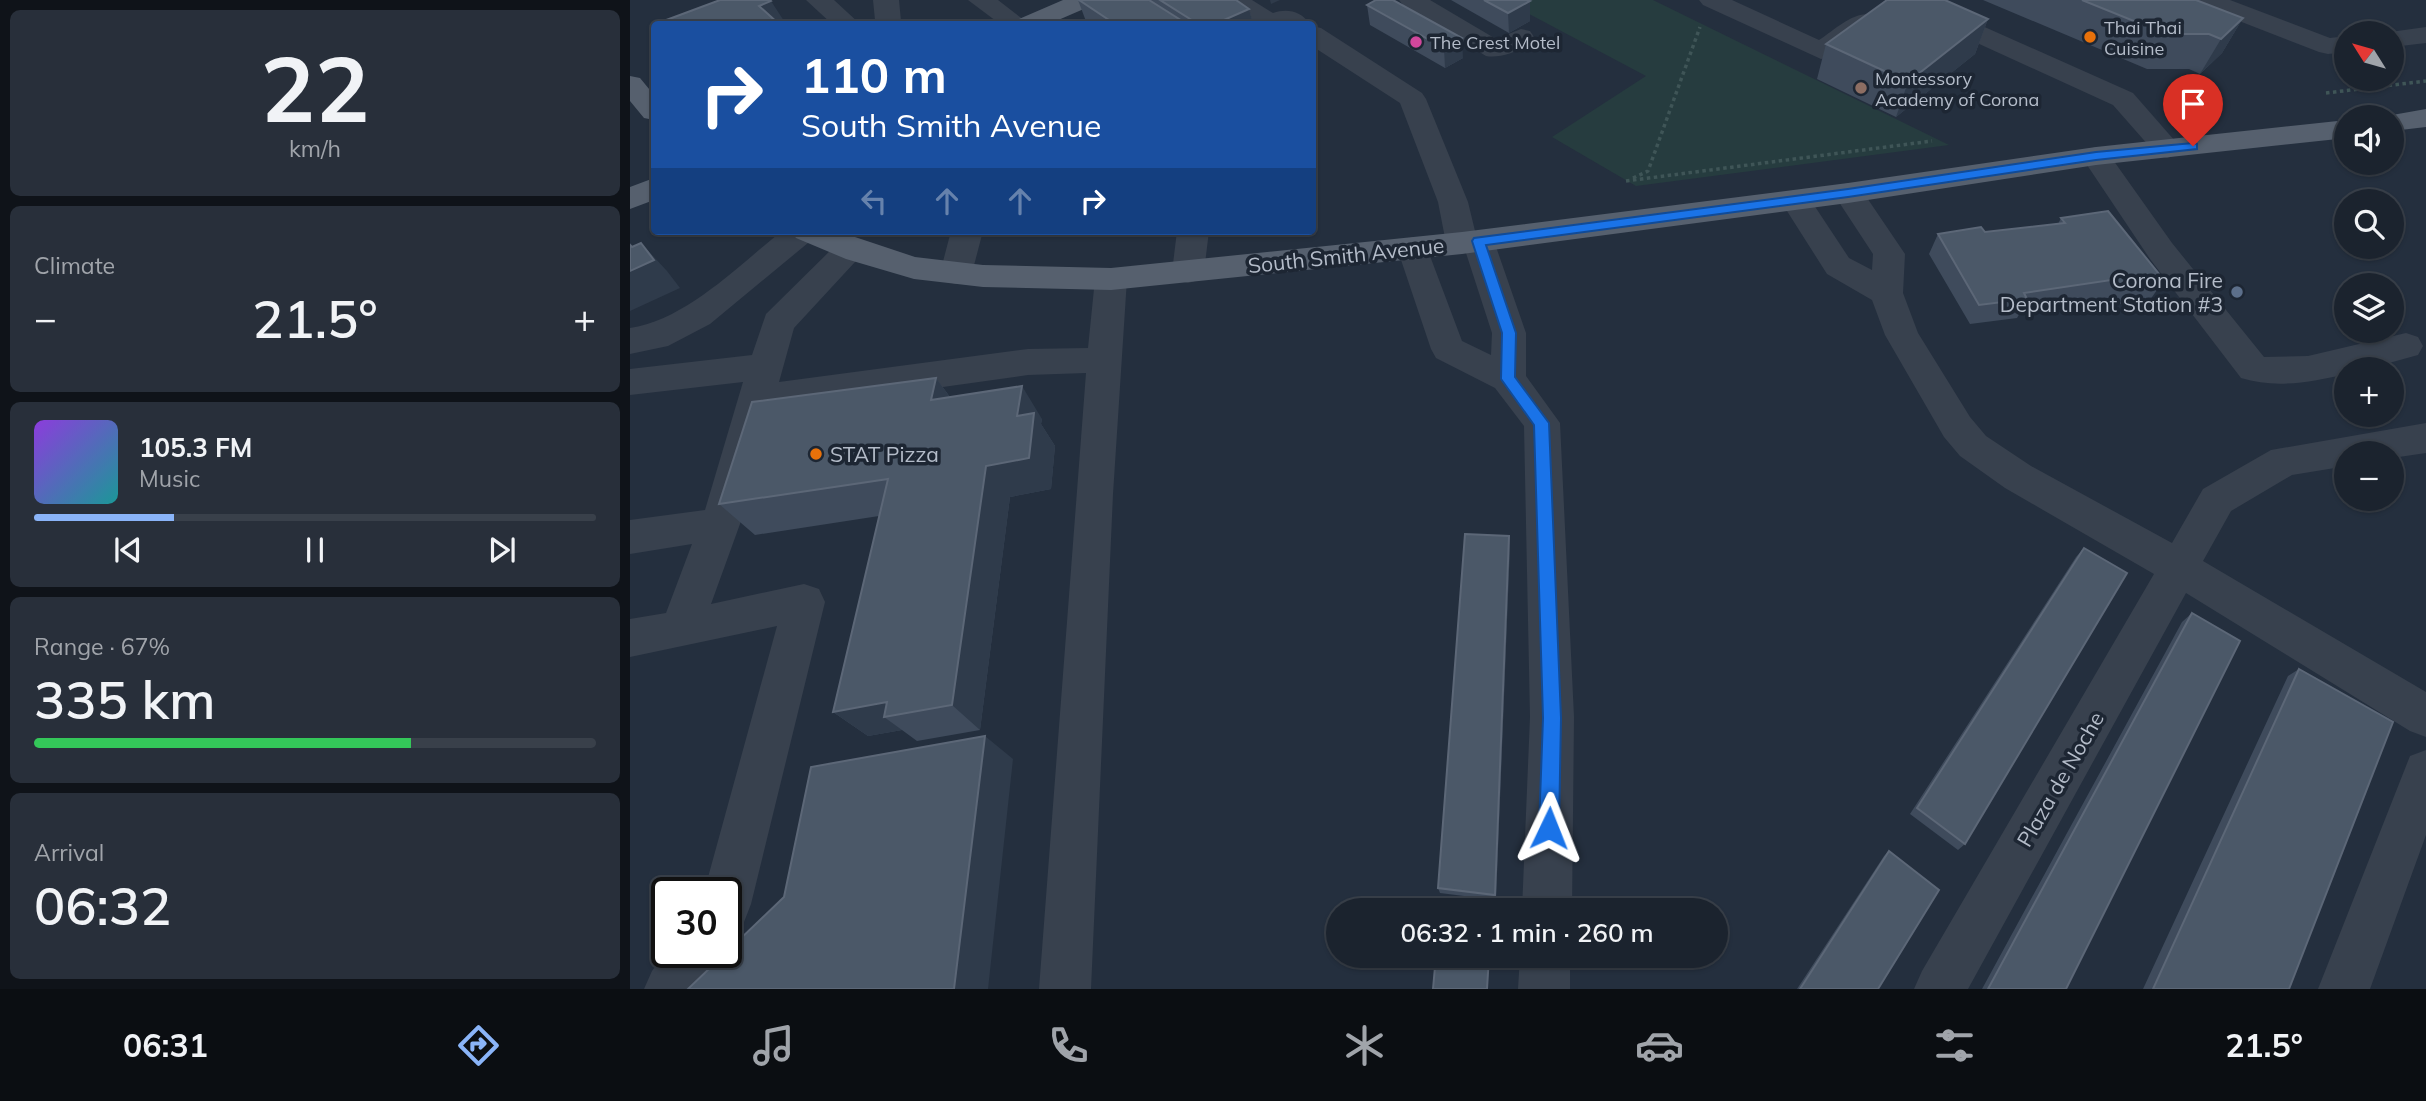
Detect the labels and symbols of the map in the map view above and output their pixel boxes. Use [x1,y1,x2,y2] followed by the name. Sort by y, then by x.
[2104,16,2182,60] place label: Thai Thai Cuisine
[2334,21,2404,91] north arrow
[2082,29,2098,45] marker: Thai Thai Cuisine
[1430,31,1560,54] place label: The Crest Motel
[1408,34,1424,50] marker: The Crest Motel
[1875,67,2039,111] place label: Montessory Academy of Corona
[2163,74,2223,146] pin
[1853,80,1869,96] marker: Montessory Academy of Corona
[1247,232,1445,278] street label: South Smith Avenue
[2000,267,2223,317] place label: Corona Fire Department Station #3
[2229,284,2245,300] marker: Corona Fire Department Station #3
[830,441,939,467] place label: STAT Pizza
[808,446,824,462] marker: STAT Pizza
[2011,707,2109,851] street label: Plaza de Noche
[1512,791,1586,865] position arrow
[651,877,742,968] speed limit sign: 30

